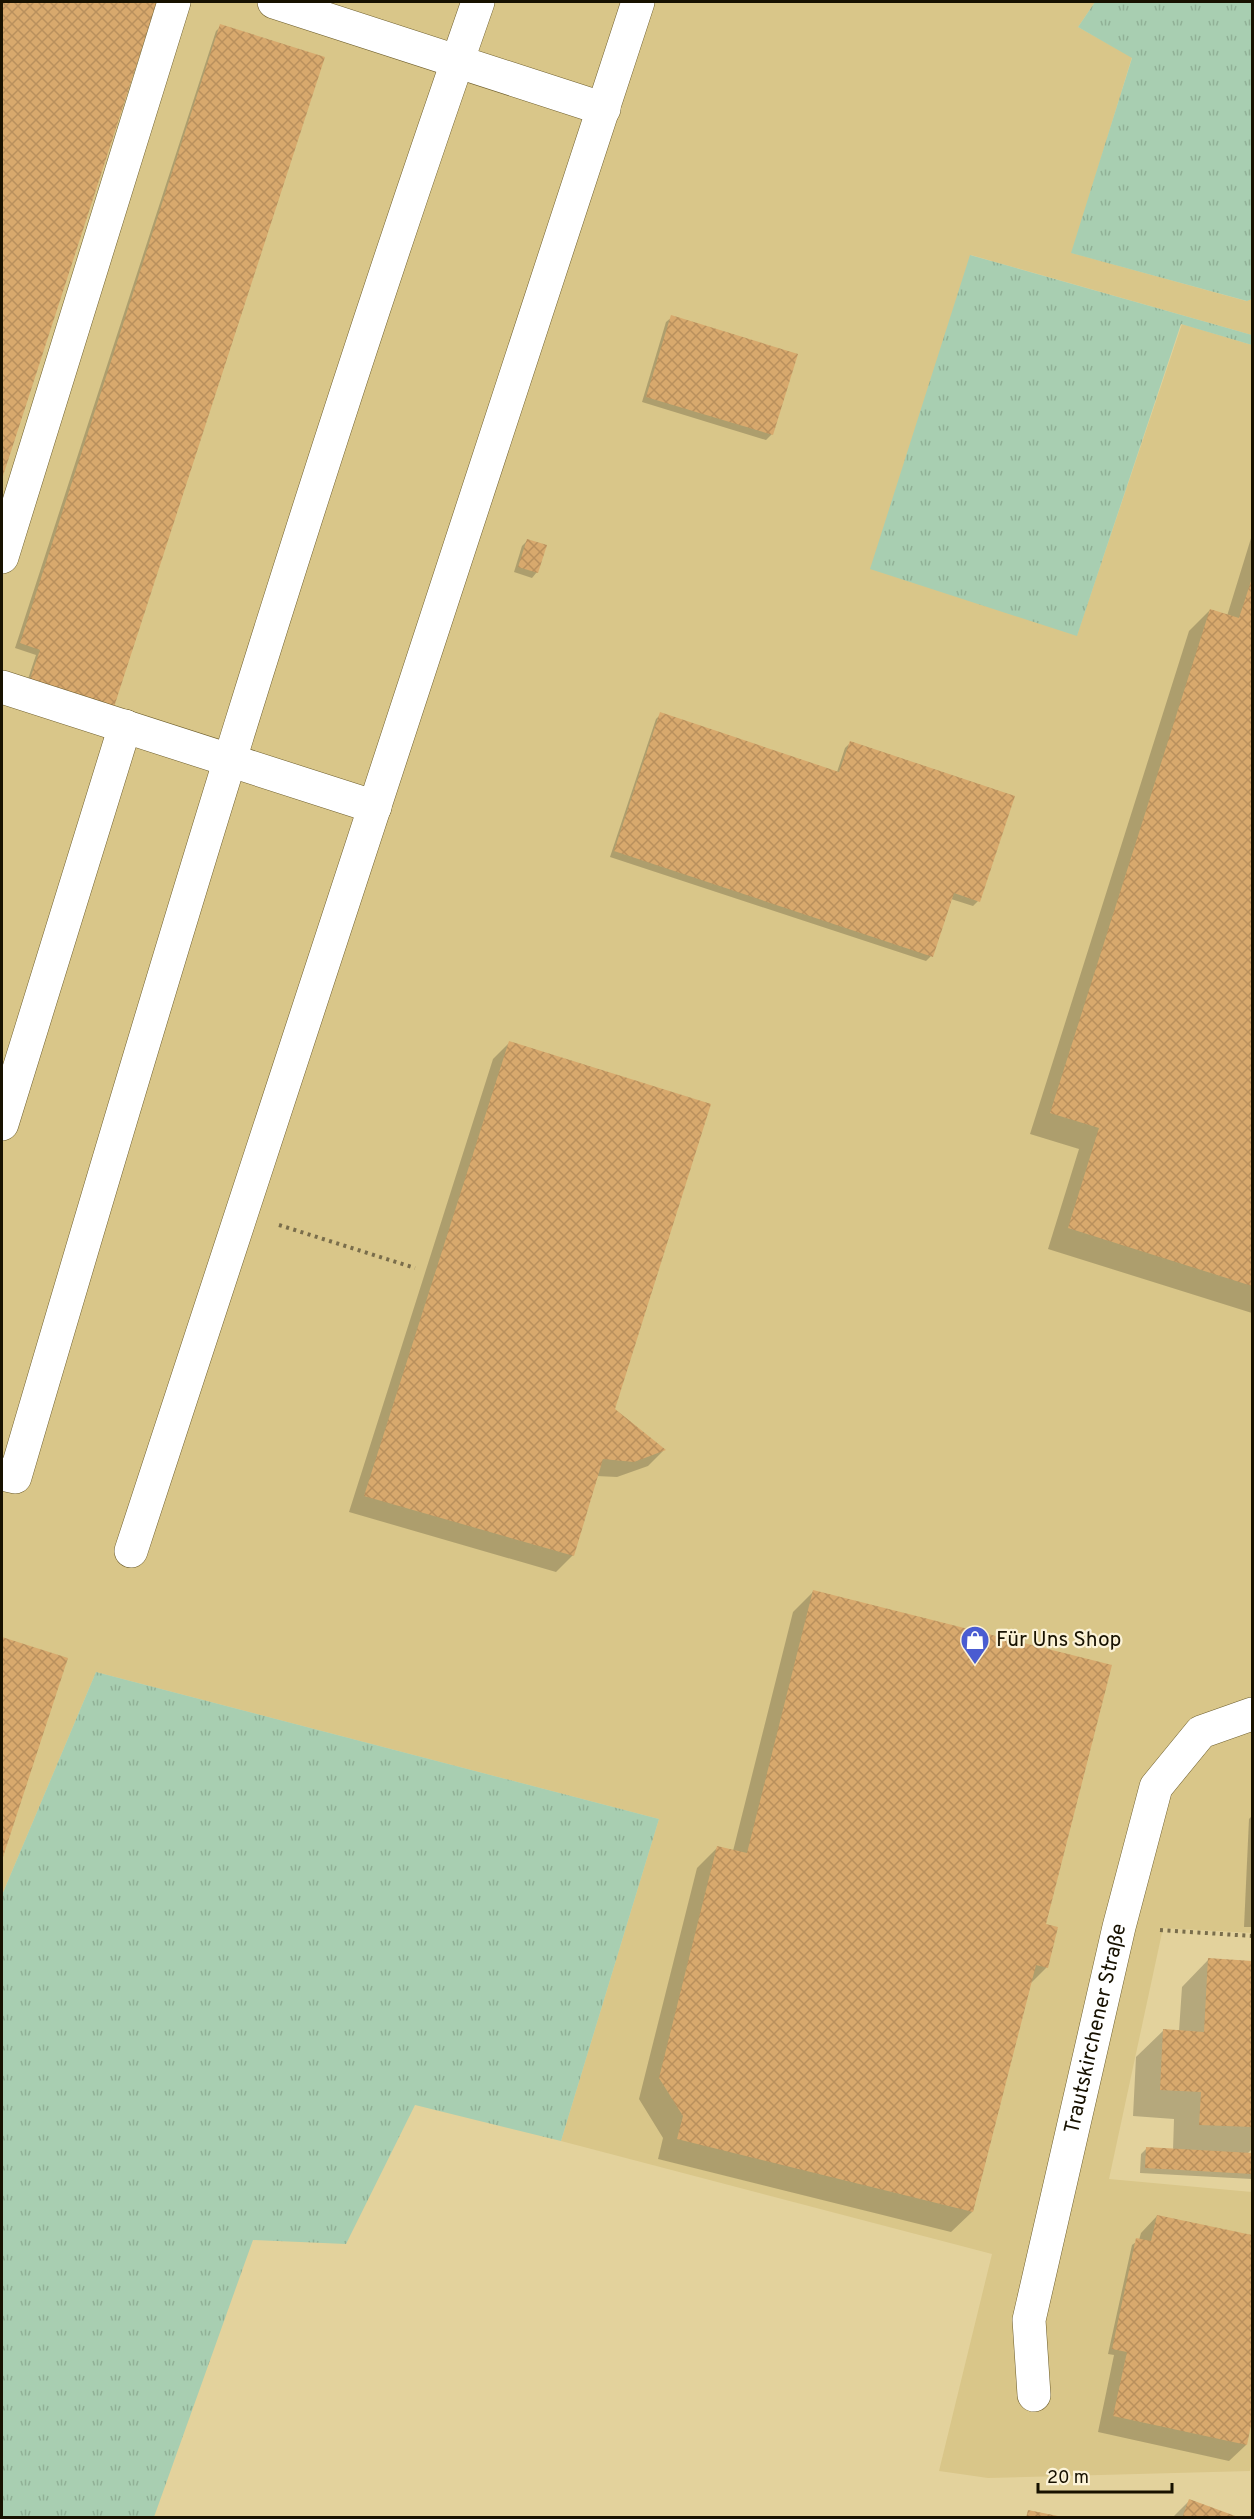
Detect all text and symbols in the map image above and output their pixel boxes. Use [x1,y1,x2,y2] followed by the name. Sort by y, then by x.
[959,1624,991,1666] shop icon: Für Uns Shop
[996,1627,1121,1654] place label: Für Uns Shop
[1059,1921,1133,2136] street label: Trautskirchener Straße
[1038,2456,1172,2494] scale bar
[1047,2467,1089,2490] text: 20 m

